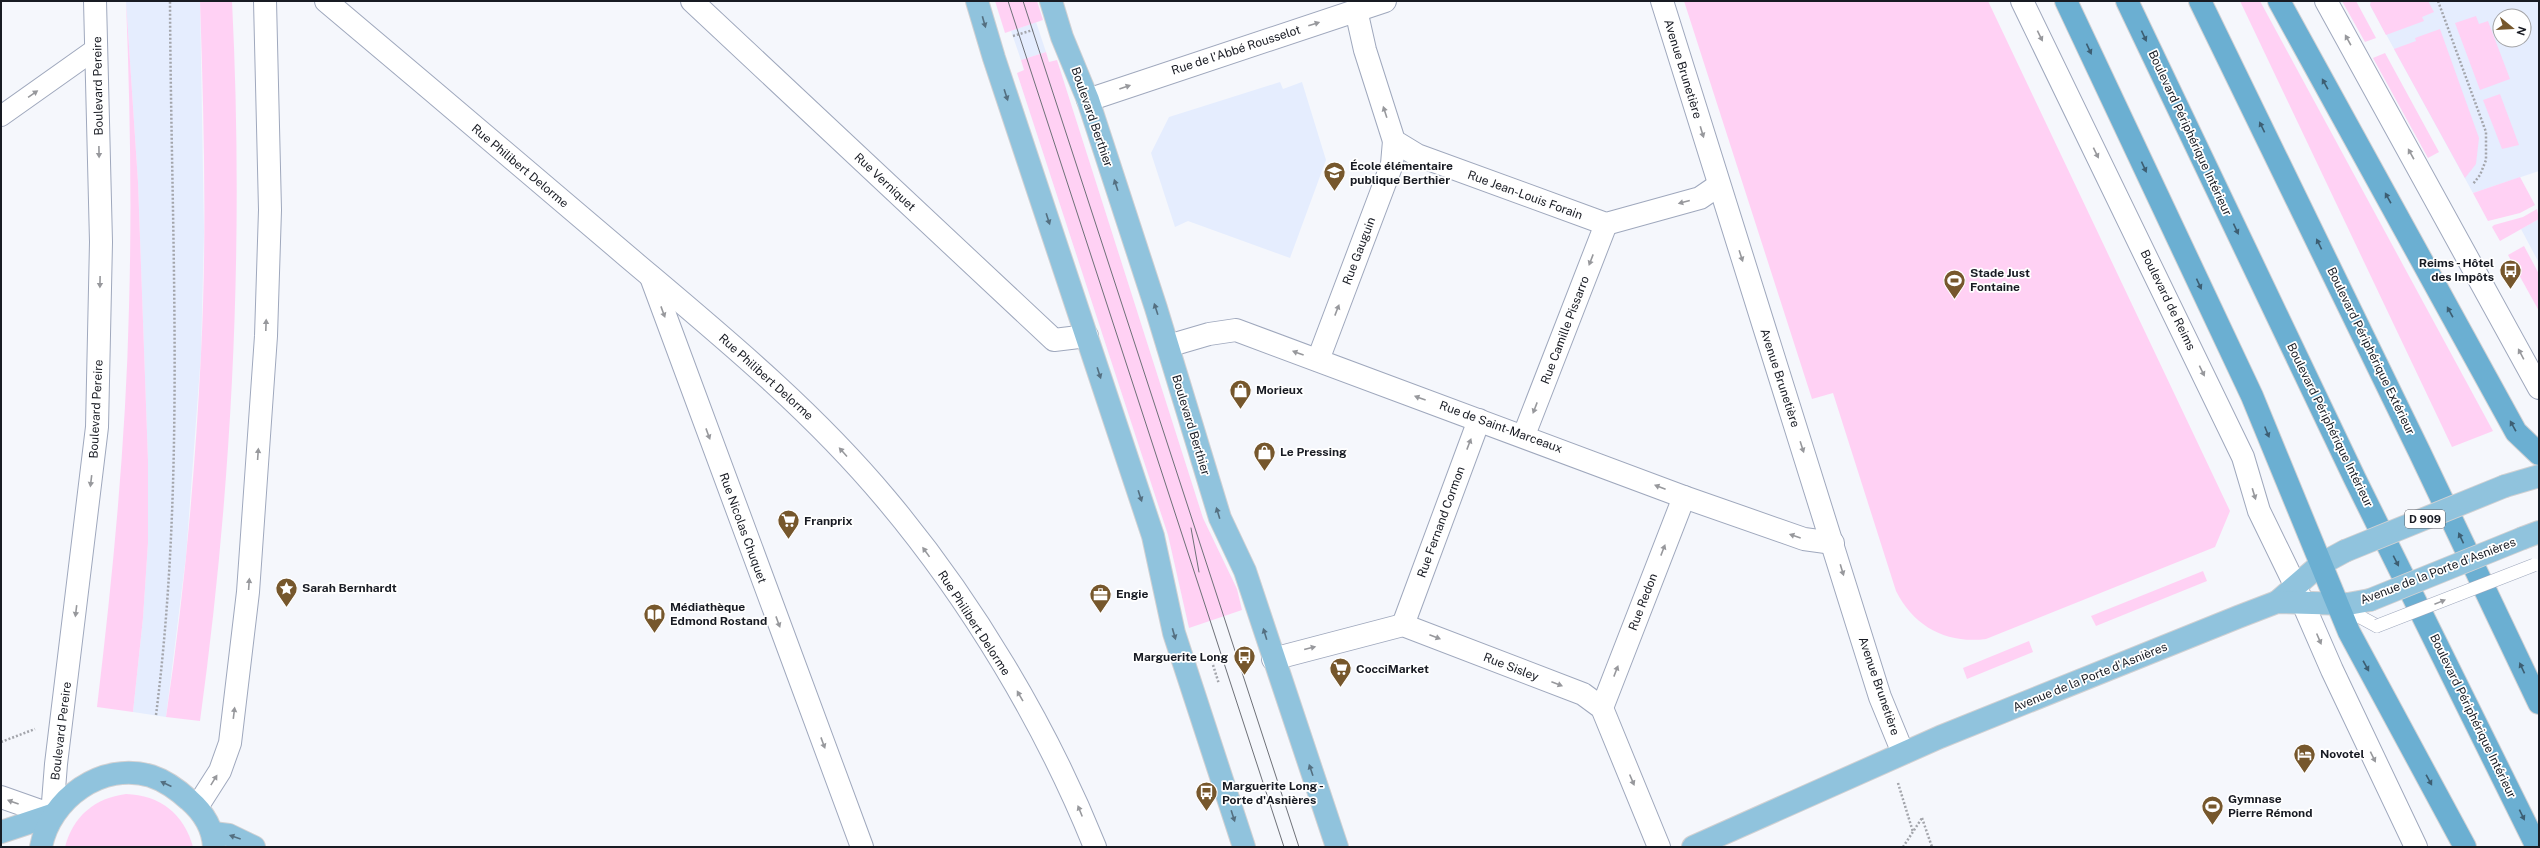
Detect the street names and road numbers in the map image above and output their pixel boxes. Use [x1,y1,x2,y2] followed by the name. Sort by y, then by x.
[1661,18,1705,121] street label: Avenue Brunetière
[1170,22,1303,77] street label: Rue de l'Abbé Rousselot
[90,36,106,136] street label: Boulevard Pereire
[2145,48,2235,218] street label: Boulevard Périphérique Intérieur
[1068,65,1116,169] street label: Boulevard Berthier
[469,121,571,211] street label: Rue Philibert Delorme
[851,150,919,214] street label: Rue Verniquet
[1466,168,1584,222] street label: Rue Jean-Louis Forain
[1340,215,1378,287] street label: Rue Gauguin
[2138,248,2198,352] street label: Boulevard de Reims
[2324,265,2418,437] street label: Boulevard Périphérique Extérieur
[1538,274,1592,386] street label: Rue Camille Pissarro
[1757,327,1803,429] street label: Avenue Brunetière
[716,331,816,423] street label: Rue Philibert Delorme
[2284,341,2376,510] street label: Boulevard Périphérique Intérieur
[86,359,106,459] street label: Boulevard Pereire
[1169,373,1213,477] street label: Boulevard Berthier
[1438,398,1565,456] street label: Rue de Saint-Marceaux
[1414,464,1468,580] street label: Rue Fernand Cormon
[717,471,770,585] street label: Rue Nicolas Chuquet
[2405,510,2445,528] road number: D 909
[2358,535,2518,607] street label: Avenue de la Porte d'Asnières
[935,568,1013,678] street label: Rue Philibert Delorme
[1626,571,1660,633] street label: Rue Redon
[2427,632,2519,801] street label: Boulevard Périphérique Intérieur
[1856,635,1902,737] street label: Avenue Brunetière
[2011,640,2169,714] street label: Avenue de la Porte d'Asnières
[1481,650,1541,684] street label: Rue Sisley
[48,681,74,781] street label: Boulevard Pereire

